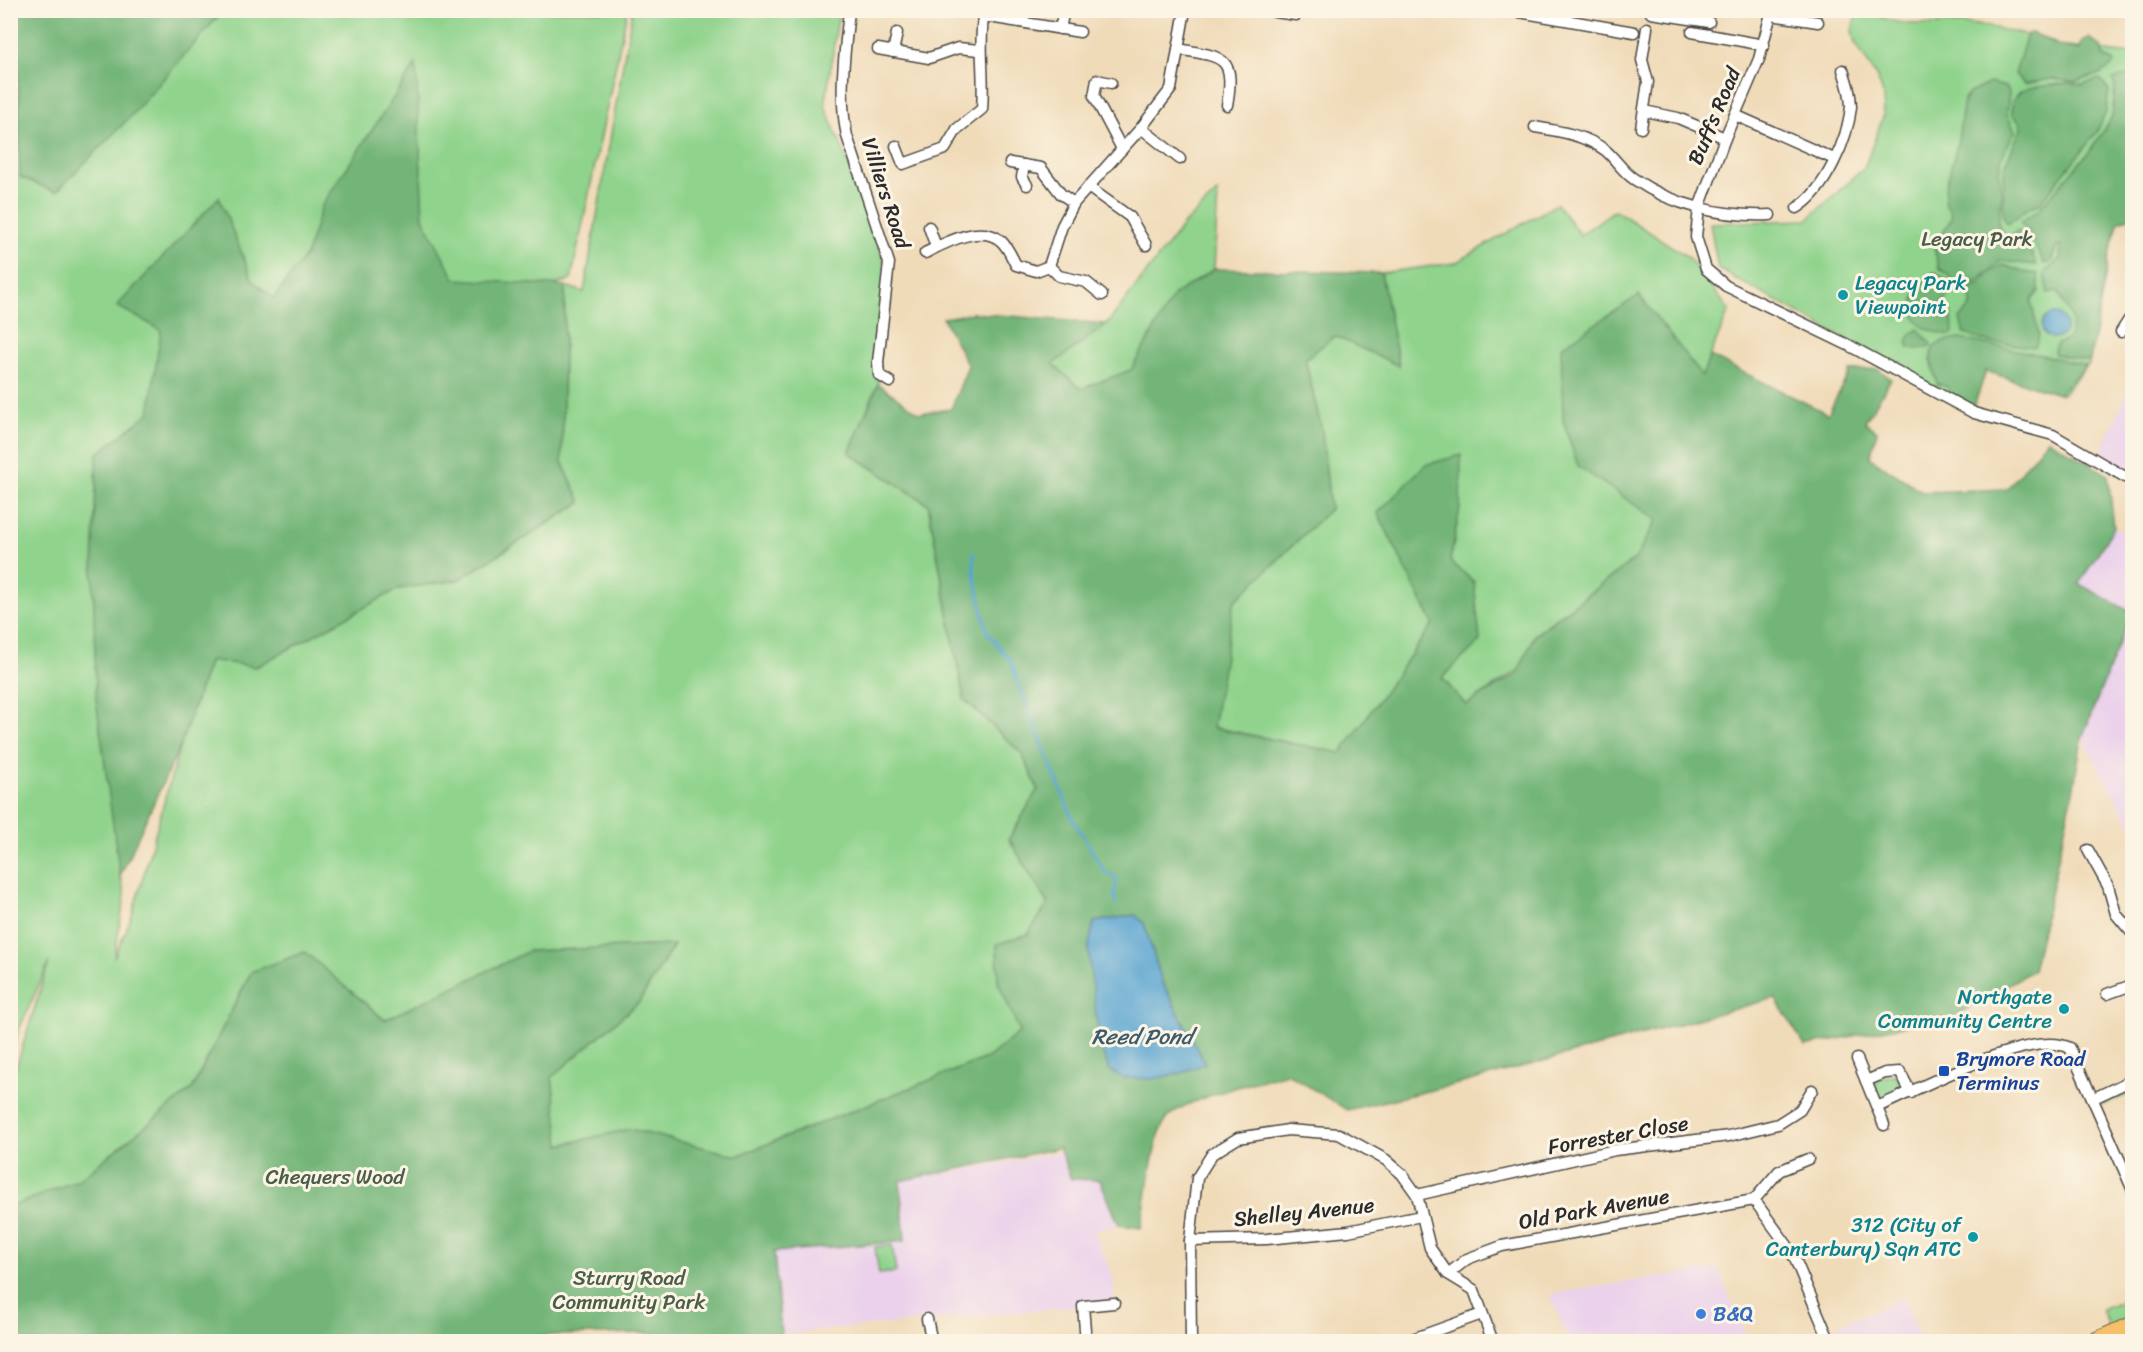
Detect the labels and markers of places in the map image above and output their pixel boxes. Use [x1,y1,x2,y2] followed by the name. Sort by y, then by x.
[1855,264,1966,326] place label: Legacy Park Viewpoint
[1836,288,1850,302] marker: Legacy Park Viewpoint
[1878,978,2052,1040] place label: Northgate Community Centre
[2057,1002,2071,1016] marker: Northgate Community Centre
[1956,1040,2087,1102] place label: Brymore Road Terminus
[1937,1064,1951,1078] marker: Brymore Road Terminus
[1766,1206,1963,1268] place label: 312 (City of Canterbury) Sqn ATC
[1966,1230,1980,1244] marker: 312 (City of Canterbury) Sqn ATC
[1713,1295,1754,1333] place label: B&Q
[1694,1307,1708,1321] marker: B&Q

